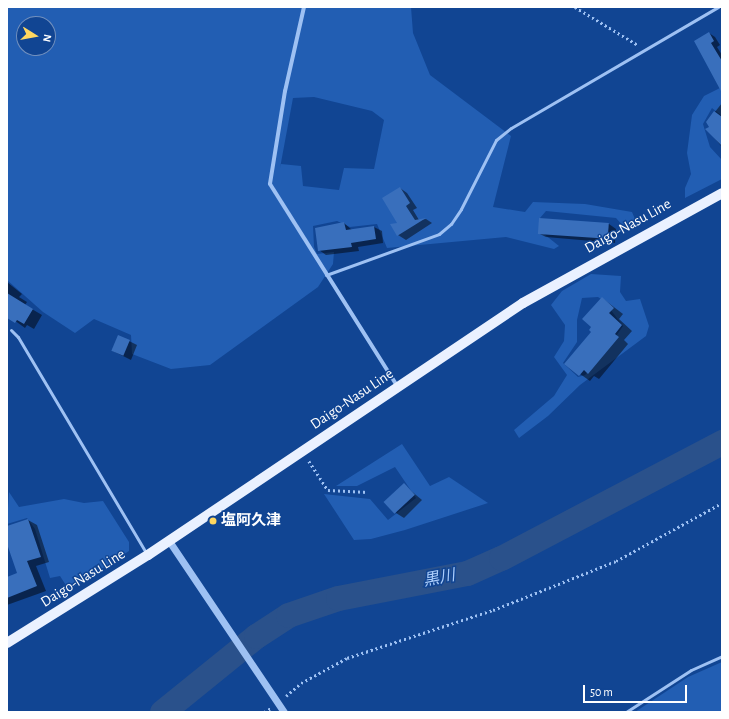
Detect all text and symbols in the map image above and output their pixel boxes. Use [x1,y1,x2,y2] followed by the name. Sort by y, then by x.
[16,16,56,56] north arrow
[41,33,53,43] text: N
[582,195,674,257] street label: Daigo-Nasu Line
[307,365,397,433] street label: Daigo-Nasu Line
[221,512,281,530] place label: 塩阿久津
[208,516,218,526] marker: 塩阿久津
[37,545,129,611] street label: Daigo-Nasu Line
[421,566,457,590] water label: 黒川
[585,677,689,703] scale bar
[590,686,613,698] text: 50 m

